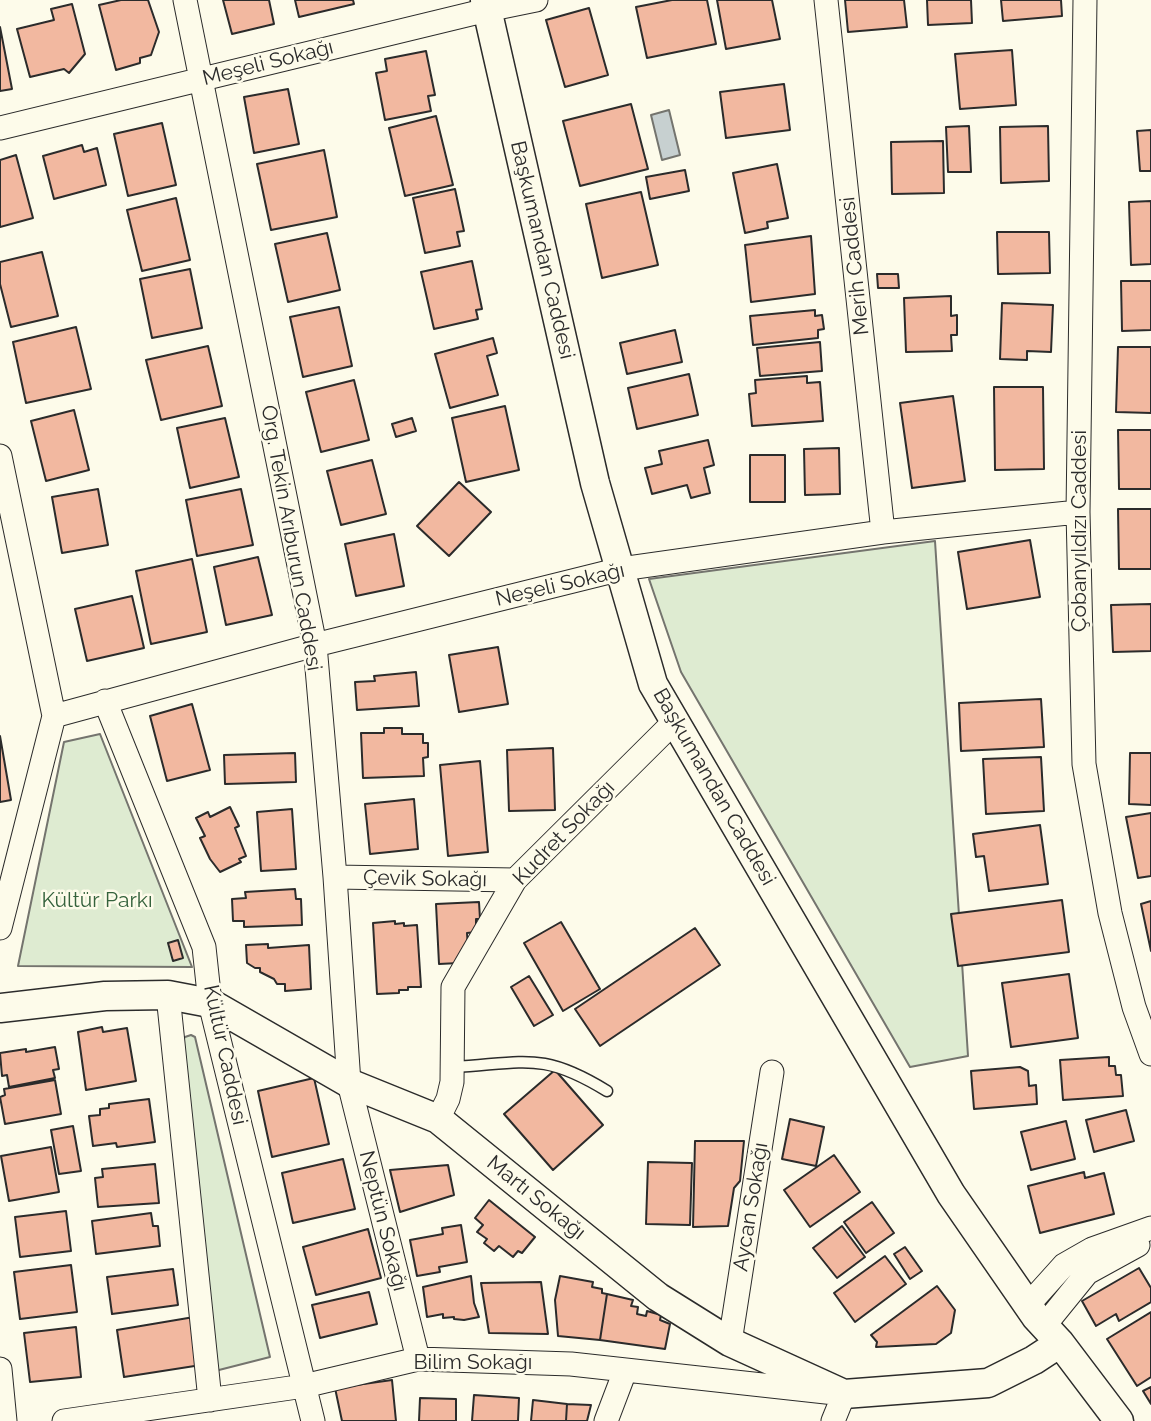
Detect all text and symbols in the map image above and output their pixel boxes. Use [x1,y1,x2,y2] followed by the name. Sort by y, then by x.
[200,35,336,91] street label: Meşeli Sokağı
[505,138,579,362] street label: Başkumandan Caddesi
[835,195,875,337] street label: Merih Caddesi
[255,403,327,673] street label: Org. Tekin Arıburun Caddesi
[1067,430,1093,632] street label: Çobanyıldızı Caddesi
[493,558,627,612] street label: Neşeli Sokağı
[647,684,781,890] street label: Başkumandan Caddesi
[508,775,620,891] street label: Kudret Sokağı
[363,865,487,893] street label: Çevik Sokağı
[41,888,153,914] park label: Kültür Parkı
[198,983,252,1127] street label: Kültür Caddesi
[728,1141,774,1273] street label: Aycan Sokağı
[353,1148,413,1294] street label: Neptün Sokağı
[482,1151,590,1245] street label: Martı Sokağı
[414,1350,532,1376] street label: Bilim Sokağı

